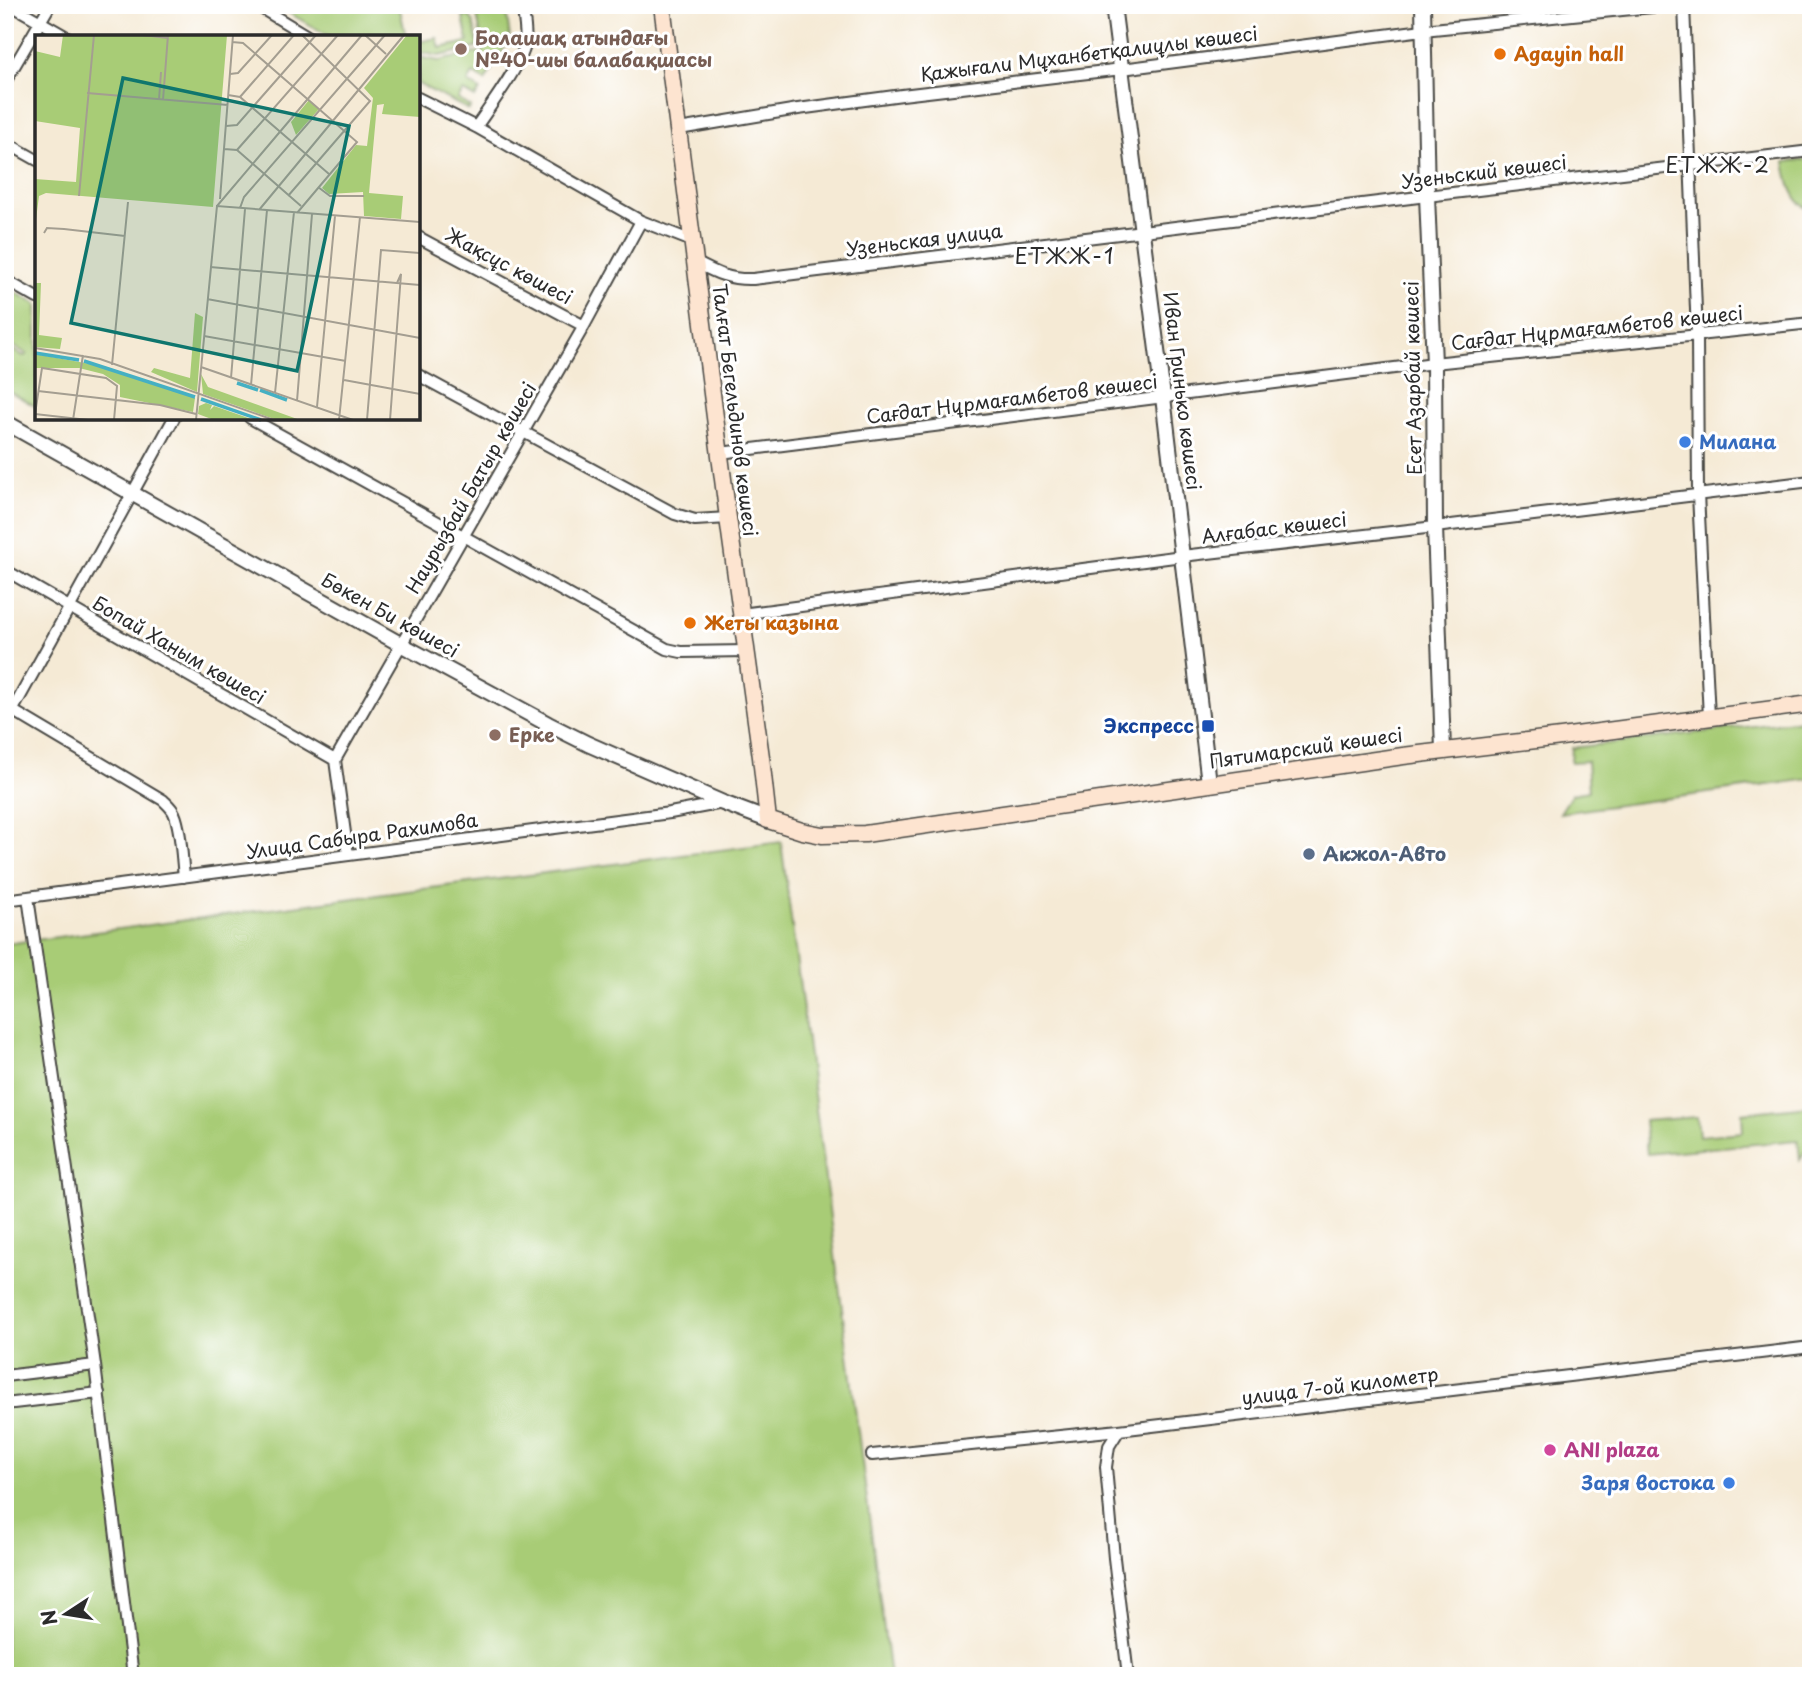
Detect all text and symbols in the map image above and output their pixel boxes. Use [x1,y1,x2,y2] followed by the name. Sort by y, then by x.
[919,18,1259,88] street label: Қажығали Мұханбетқалиұлы көшесі
[475,23,712,73] place label: Болашақ атындағы №40-шы балабақшасы
[35,35,420,420] inset map
[1514,39,1624,67] place label: Agayin hall
[453,41,469,57] marker: Болашақ атындағы №40-шы балабақшасы
[1492,46,1508,62] marker: Agayin hall
[1400,147,1568,195] street label: Узеньский көшесі
[1665,148,1771,180] district label: ЕТЖЖ-2
[844,216,1004,263] street label: Узеньская улица
[441,220,578,310] street label: Жақсұс көшесі
[1015,239,1115,271] district label: ЕТЖЖ-1
[1396,281,1428,475] street label: Есет Азарбай көшесі
[707,282,765,538] street label: Талғат Бегельдинов көшесі
[1157,290,1209,492] street label: Иван Гринько көшесі
[1450,298,1744,356] street label: Сағдат Нұрмағамбетов көшесі
[865,366,1159,430] street label: Сағдат Нұрмағамбетов көшесі
[398,376,542,599] street label: Наурызбай Батыр көшесі
[1699,427,1777,455] place label: Милана
[1677,434,1693,450] marker: Милана
[1200,504,1348,550] street label: Алғабас көшесі
[317,565,464,664] street label: Бөкен Би көшесі
[88,588,271,710] street label: Бопай Ханым көшесі
[704,608,839,636] place label: Жеты казына
[682,615,698,631] marker: Жеты казына
[1104,711,1194,739] place label: Экспресс
[1200,718,1216,734] marker: Экспресс
[509,720,555,748] place label: Ерке
[1207,720,1404,774] street label: Пятимарский көшесі
[487,727,503,743] marker: Ерке
[244,805,480,865] street label: Улица Сабыра Рахимова
[1323,839,1446,867] place label: Акжол-Авто
[1301,846,1317,862] marker: Акжол-Авто
[1240,1359,1440,1411] street label: улица 7-ой километр
[1564,1435,1659,1463] place label: ANI plaza
[1542,1442,1558,1458] marker: ANI plaza
[1581,1468,1715,1496] place label: Заря востока
[1721,1475,1737,1491] marker: Заря востока
[32,1580,102,1650] north arrow
[33,1607,64,1628] text: N

